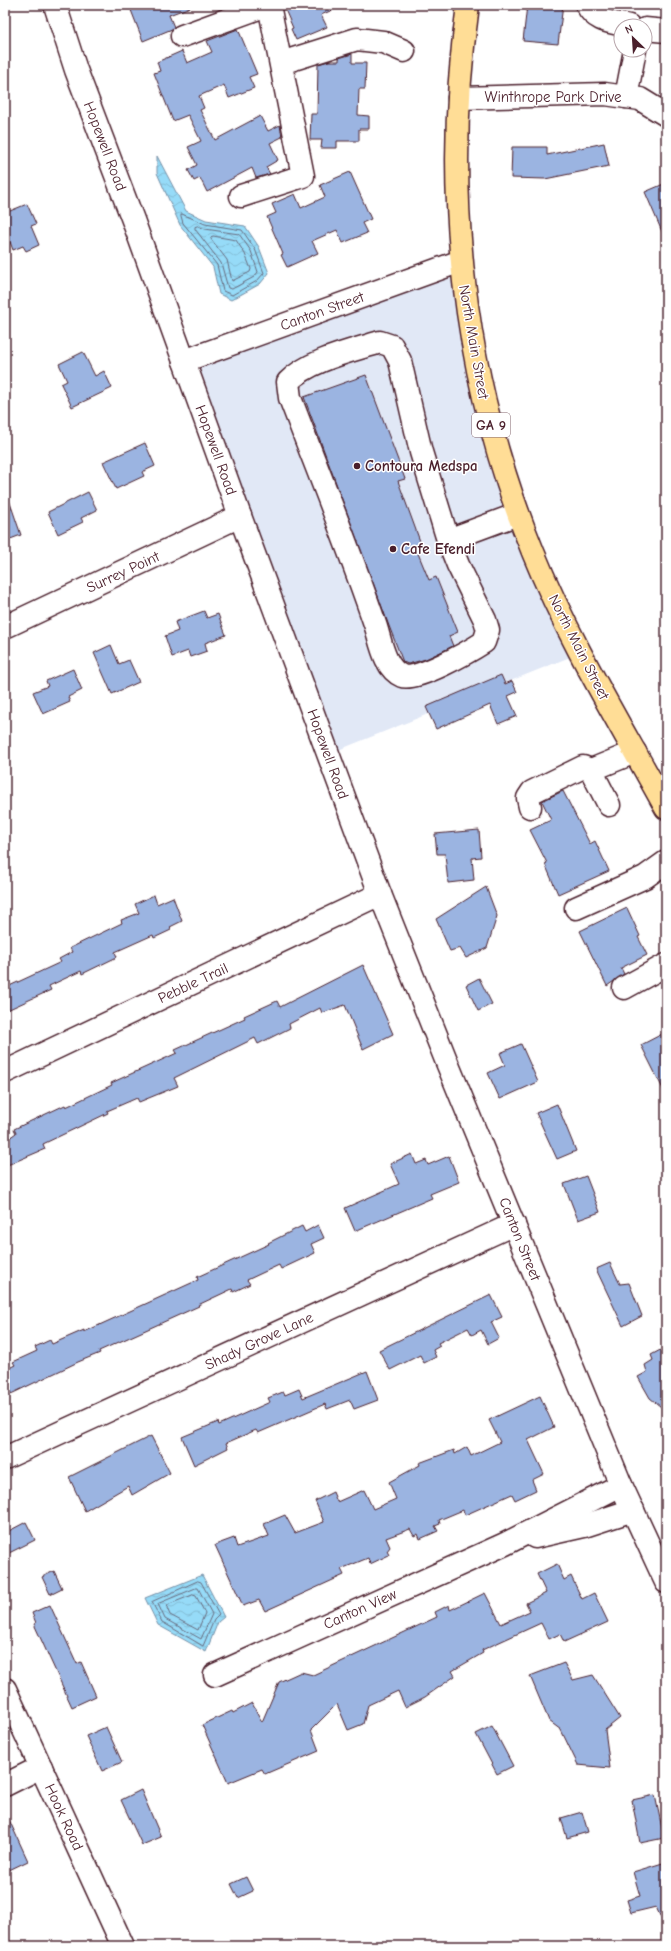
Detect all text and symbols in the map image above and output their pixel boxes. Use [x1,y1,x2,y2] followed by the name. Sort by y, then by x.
[613,18,653,58] north arrow
[623,22,635,37] text: N
[484,88,622,106] street label: Winthrope Park Drive
[80,99,130,193] street label: Hopewell Road
[455,283,493,401] street label: North Main Street
[278,287,367,334] street label: Canton Street
[191,403,241,497] street label: Hopewell Road
[472,413,510,437] road number: GA 9
[365,457,478,475] place label: Contoura Medspa
[352,461,362,471] marker: Contoura Medspa
[401,540,475,558] place label: Cafe Efendi
[388,544,398,554] marker: Cafe Efendi
[84,547,163,597] street label: Surrey Point
[545,591,614,703] street label: North Main Street
[303,707,353,801] street label: Hopewell Road
[155,959,231,1007] street label: Pebble Trail
[495,1195,545,1284] street label: Canton Street
[202,1308,316,1374] street label: Shady Grove Lane
[321,1585,399,1633] street label: Canton View
[41,1781,87,1853] street label: Hook Road

